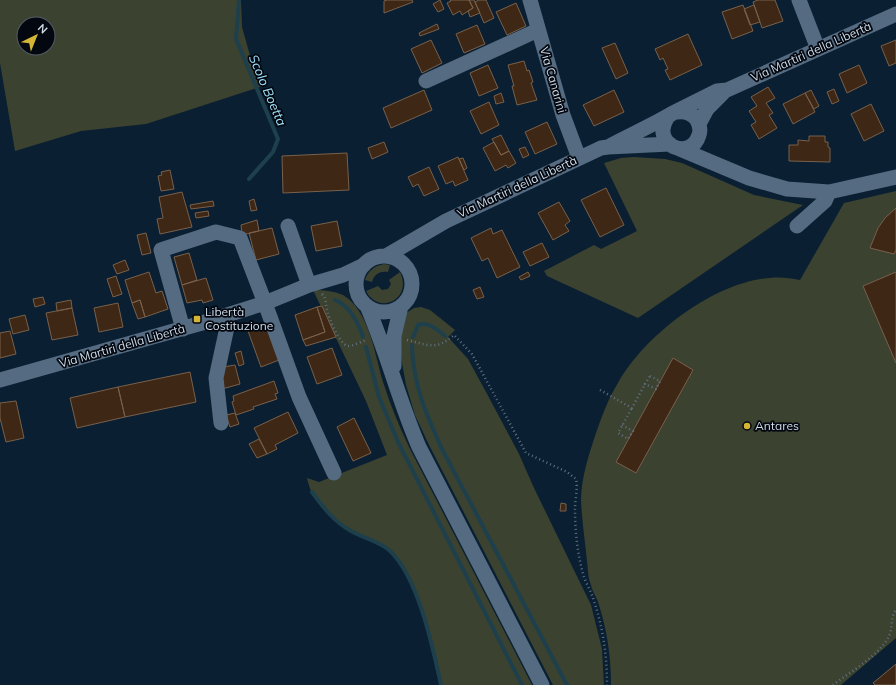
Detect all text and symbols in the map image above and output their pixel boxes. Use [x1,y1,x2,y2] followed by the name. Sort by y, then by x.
[16,16,56,56] north arrow
[748,18,873,85] street label: Via Martiri della Libertà
[35,21,51,37] text: N
[537,45,570,115] street label: Via Canarini
[246,52,290,128] water label: Scolo Boetta
[455,152,579,221] street label: Via Martiri della Libertà
[205,304,273,333] place label: Libertà Costituzione
[192,314,202,324] marker: Libertà Costituzione
[57,320,186,371] street label: Via Martiri della Libertà
[755,418,799,433] place label: Antares
[742,421,752,431] marker: Antares

